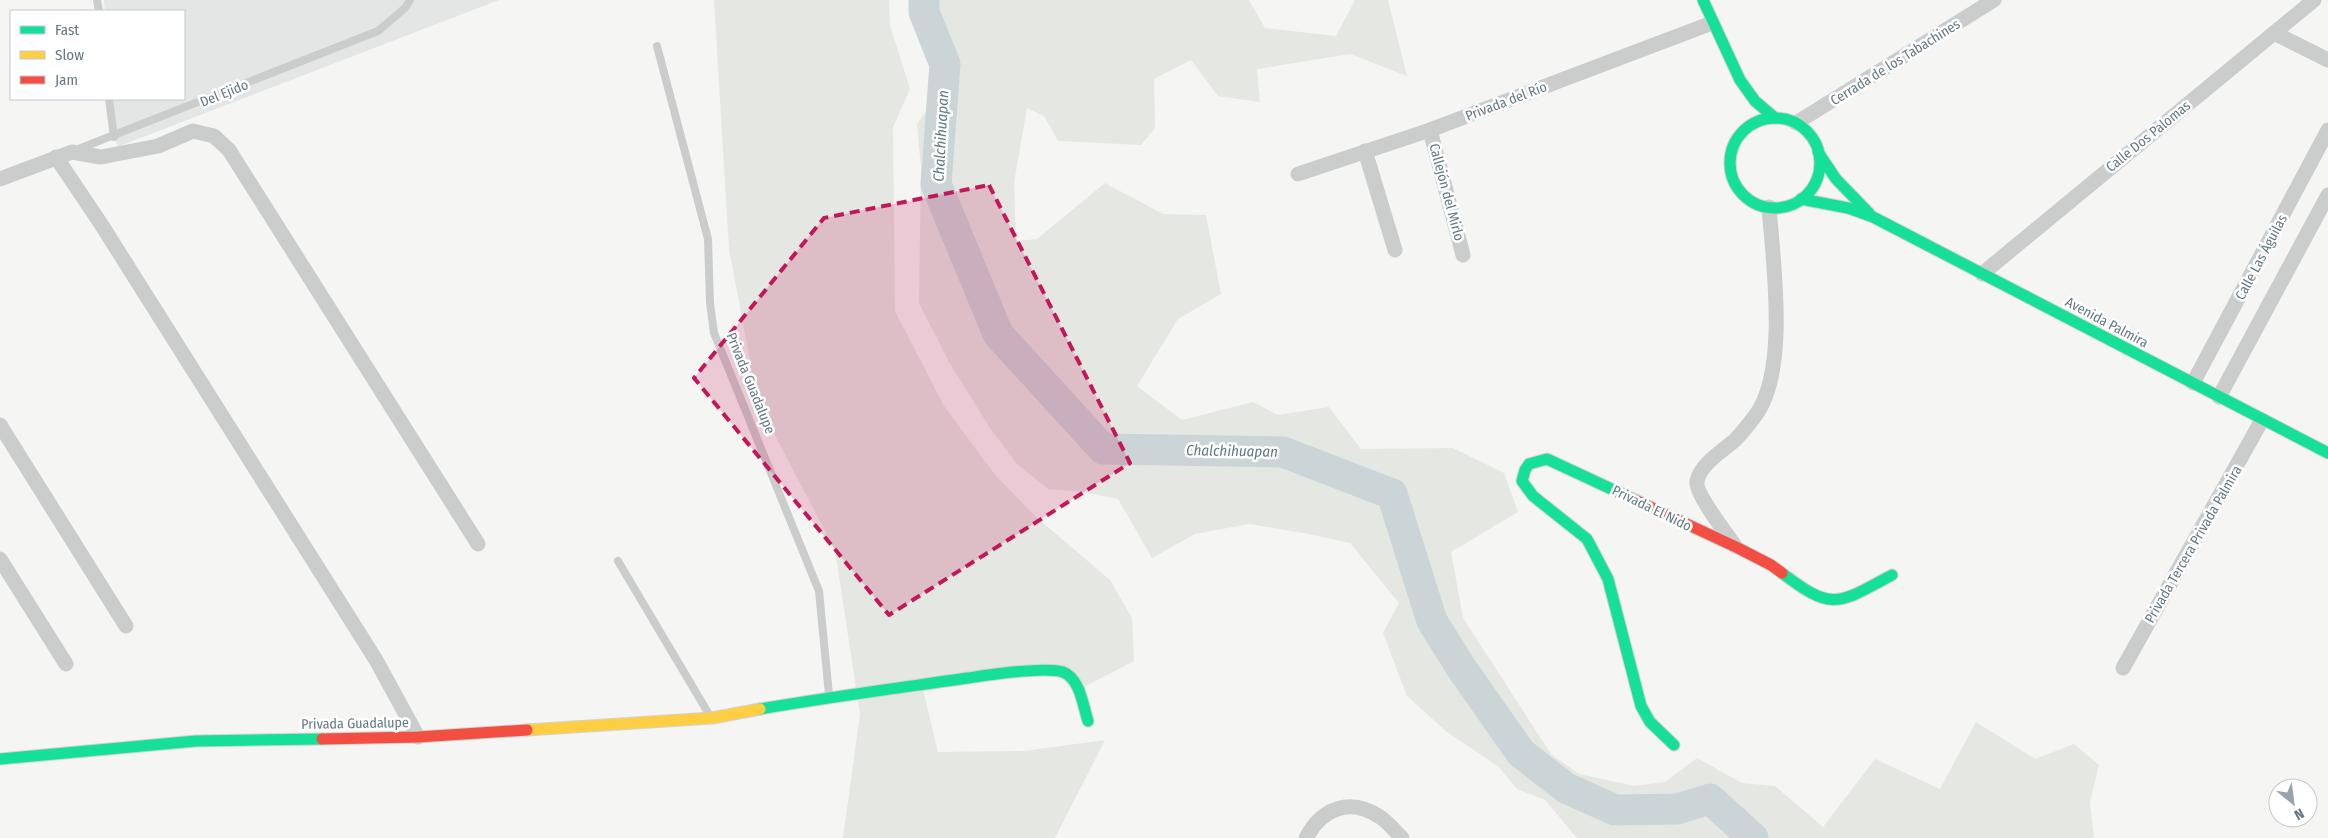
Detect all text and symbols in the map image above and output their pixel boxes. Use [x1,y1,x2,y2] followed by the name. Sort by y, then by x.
[10,10,185,100] legend
[1827,16,1963,109] street label: Cerrada de los Tabachines
[55,21,79,39] text: Fast
[55,46,84,64] text: Slow
[55,71,78,89] text: Jam
[198,76,251,111] street label: Del Ejido
[1463,78,1549,125] street label: Privada del Río
[930,90,952,182] water label: Chalchihuapan
[2103,97,2194,176] street label: Calle Dos Palomas
[1425,142,1468,243] street label: Callejón del Mirlo
[2231,211,2291,303] street label: Calle Las Águilas
[2062,293,2151,352] street label: Avenida Palmira
[722,330,779,436] street label: Privada Guadalupe
[1186,441,1278,461] water label: Chalchihuapan
[2141,462,2246,626] street label: Privada Tercera Privada Palmira
[1609,482,1694,535] street label: Privada El Nido
[301,714,409,733] street label: Privada Guadalupe
[2268,778,2318,828] north arrow
[2291,804,2307,823] text: N

